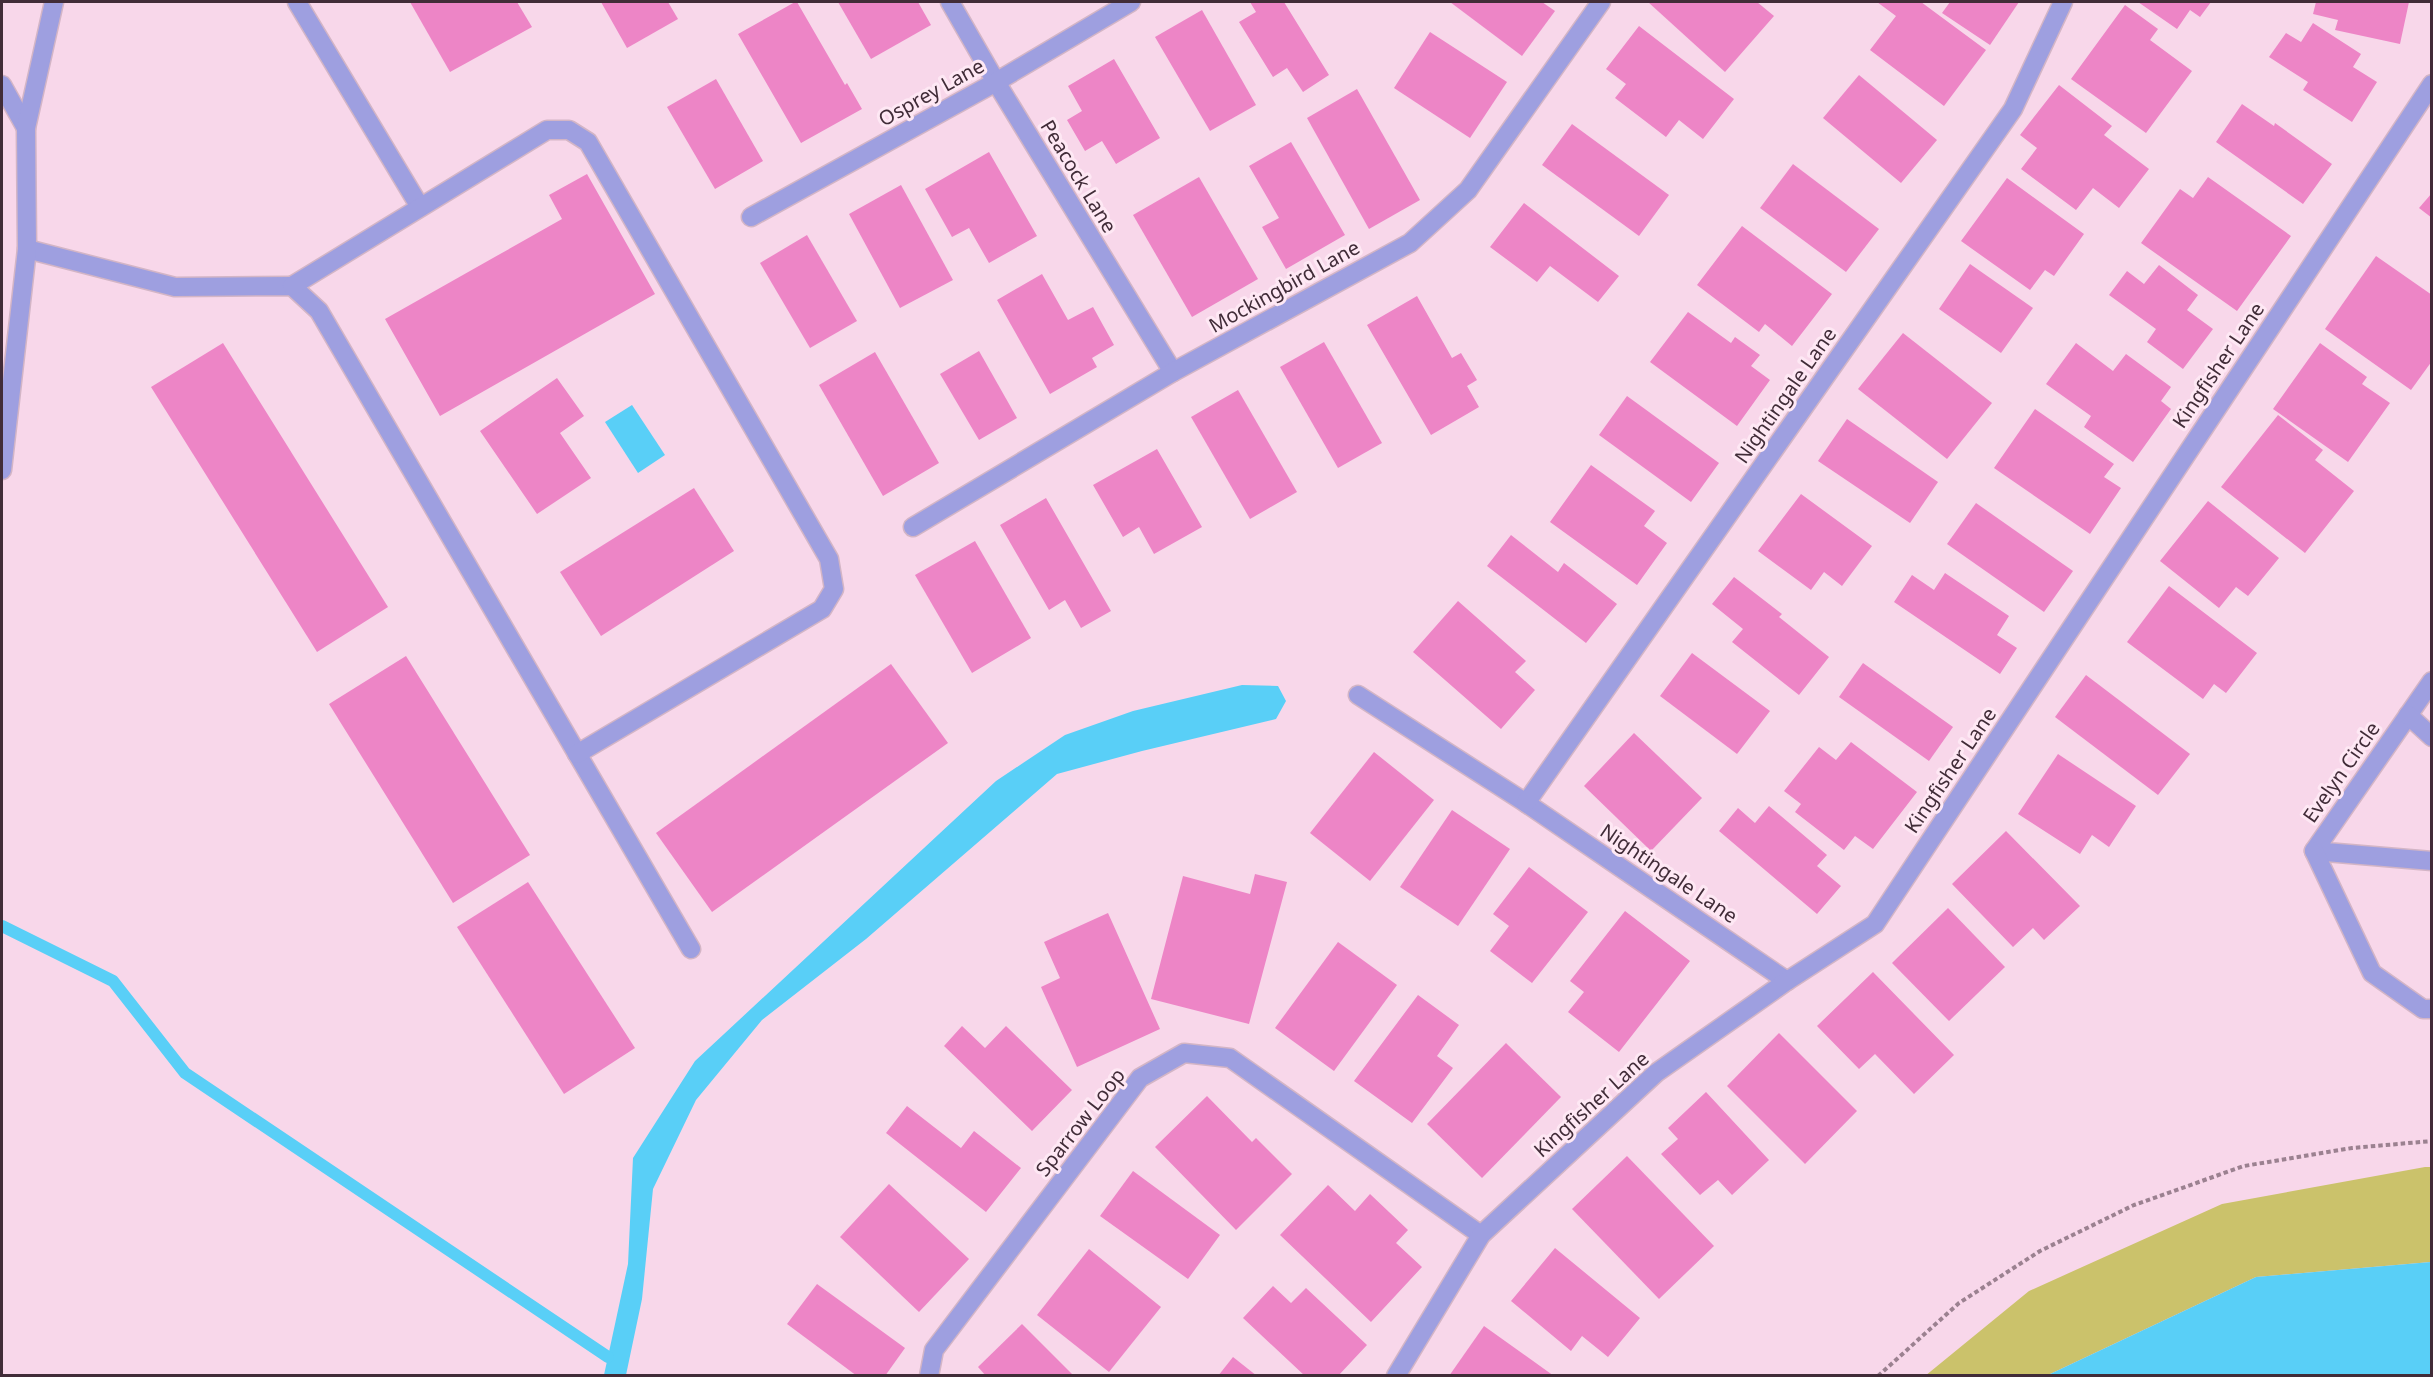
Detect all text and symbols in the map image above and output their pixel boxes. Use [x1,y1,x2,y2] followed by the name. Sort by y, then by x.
[873,52,989,132] street label: Osprey Lane
[1035,115,1123,237] street label: Peacock Lane
[1204,233,1364,339] street label: Mockingbird Lane
[2166,297,2270,433] street label: Kingfisher Lane
[1728,322,1842,468] street label: Nightingale Lane
[1898,702,2002,838] street label: Kingfisher Lane
[2296,716,2386,828] street label: Evelyn Circle
[1595,817,1743,929] street label: Nightingale Lane
[1528,1045,1654,1163] street label: Kingfisher Lane
[1029,1062,1131,1182] street label: Sparrow Loop

